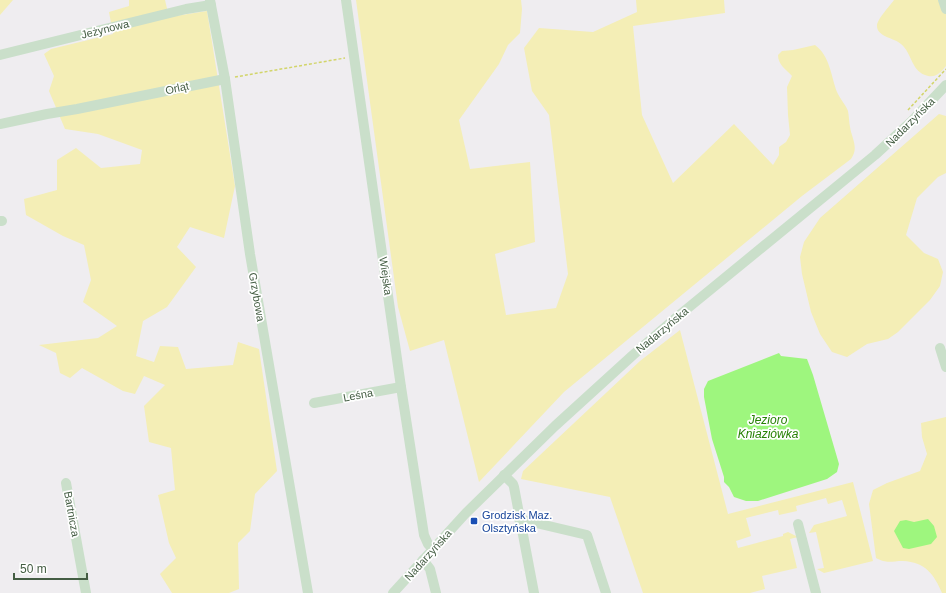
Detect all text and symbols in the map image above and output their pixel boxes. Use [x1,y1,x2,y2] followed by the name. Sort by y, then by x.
[80,17,131,41] street label: Jeżynowa
[164,80,190,96] street label: Orląt
[883,94,938,149] street label: Nadarzyńska
[377,256,395,297] street label: Wiejska
[247,272,267,323] street label: Grzybowa
[634,304,691,355] street label: Nadarzyńska
[342,386,375,404] street label: Leśna
[738,413,799,441] water label: Jezioro Kniaziówka
[62,490,82,538] street label: Bartnicza
[482,509,552,534] place label: Grodzisk Maz. Olsztyńska
[469,516,479,526] marker: Grodzisk Maz. Olsztyńska
[402,526,455,583] street label: Nadarzyńska
[14,555,87,581] scale bar
[20,562,47,576] text: 50 m

